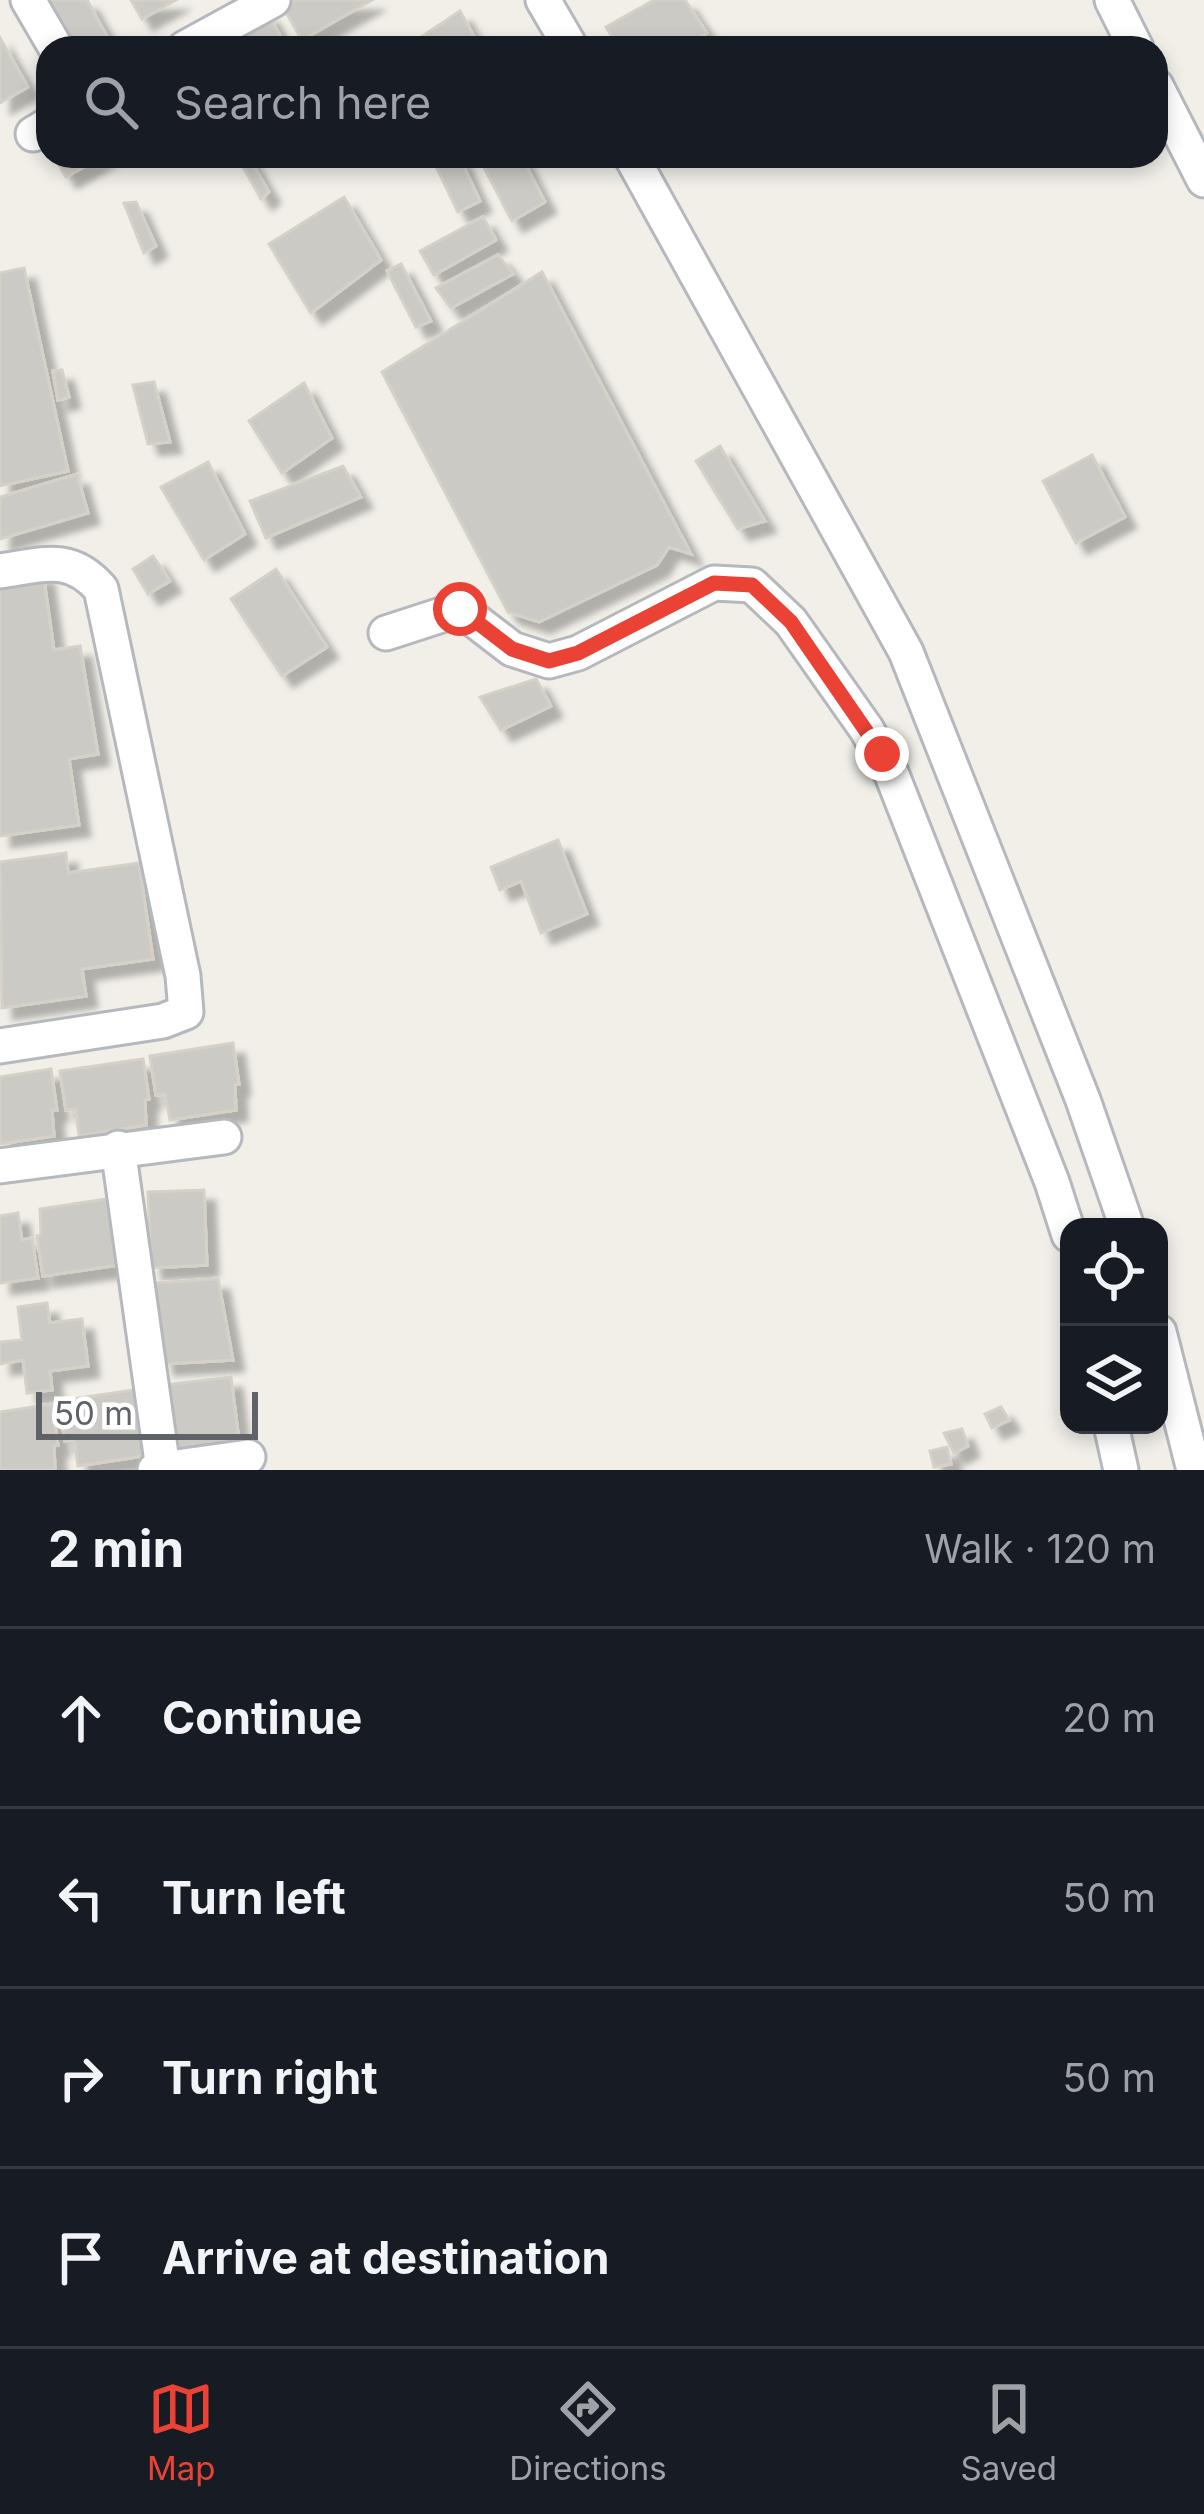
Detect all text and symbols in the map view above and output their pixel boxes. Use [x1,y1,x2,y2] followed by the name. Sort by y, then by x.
[36,36,1168,168] search box
[78,69,144,135] icon: search
[174,75,431,130] text: Search here
[433,582,487,636] route start
[855,727,909,781] route end
[1060,1218,1168,1434] map controls
[1060,1218,1168,1326] button: locate
[1060,1326,1168,1434] button: layers
[36,1386,258,1439] scale bar
[54,1393,133,1433] text: 50 m
[48,1518,184,1579] text: 2 min
[924,1525,1156,1572] text: Walk · 120 m
[48,1685,114,1751] icon: ahead
[162,1690,362,1745] text: Continue
[1062,1694,1156,1741] text: 20 m
[48,1865,114,1931] icon: left
[162,1870,346,1925] text: Turn left
[1063,1874,1156,1921] text: 50 m
[48,2045,114,2111] icon: right
[162,2050,378,2105] text: Turn right
[1063,2054,1156,2101] text: 50 m
[48,2225,114,2291] icon: arrive
[162,2230,609,2285] text: Arrive at destination
[147,2376,215,2488] tab: Map
[509,2376,667,2488] tab: Directions
[960,2376,1057,2488] tab: Saved

